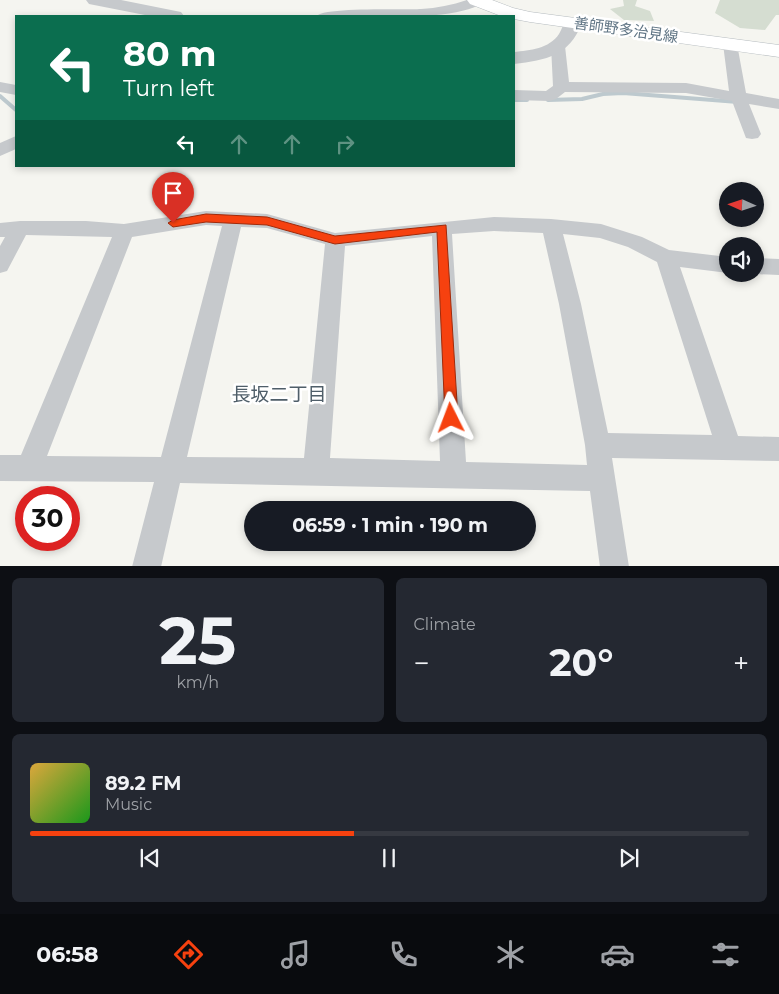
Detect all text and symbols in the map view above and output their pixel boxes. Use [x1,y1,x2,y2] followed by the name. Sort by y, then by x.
[573,13,679,46] street label: 善師野多治見線
[123,32,217,75] text: 80 m
[40,35,105,100] icon: left
[123,75,215,102] text: Turn left
[172,130,200,158] icon: left
[225,130,253,158] icon: ahead
[278,130,306,158] icon: ahead
[331,130,359,158] icon: right
[152,172,194,223] pin
[159,179,187,207] icon: arrive
[719,182,764,228] north arrow
[719,182,764,282] map controls
[719,237,764,282] button: sound
[231,383,327,406] district label: 長坂二丁目
[424,391,476,443] position arrow
[15,486,80,551] speed limit sign: 30
[292,514,488,537] text: 06:59 · 1 min · 190 m
[159,601,236,680] text: 25
[414,615,476,634] text: Climate
[549,639,613,686] text: 20°
[414,646,430,680] text: −
[733,646,749,680] text: +
[176,673,219,692] text: km/h
[105,772,181,795] text: 89.2 FM
[105,795,152,814] text: Music
[136,844,164,872] icon: previous
[375,844,403,872] icon: pause
[615,844,643,872] icon: next
[171,937,206,972] icon: directions
[278,937,313,972] icon: music
[386,937,421,972] icon: phone
[493,937,528,972] icon: climate
[600,937,635,972] icon: car
[708,937,743,972] icon: filters
[36,941,99,968] text: 06:58

